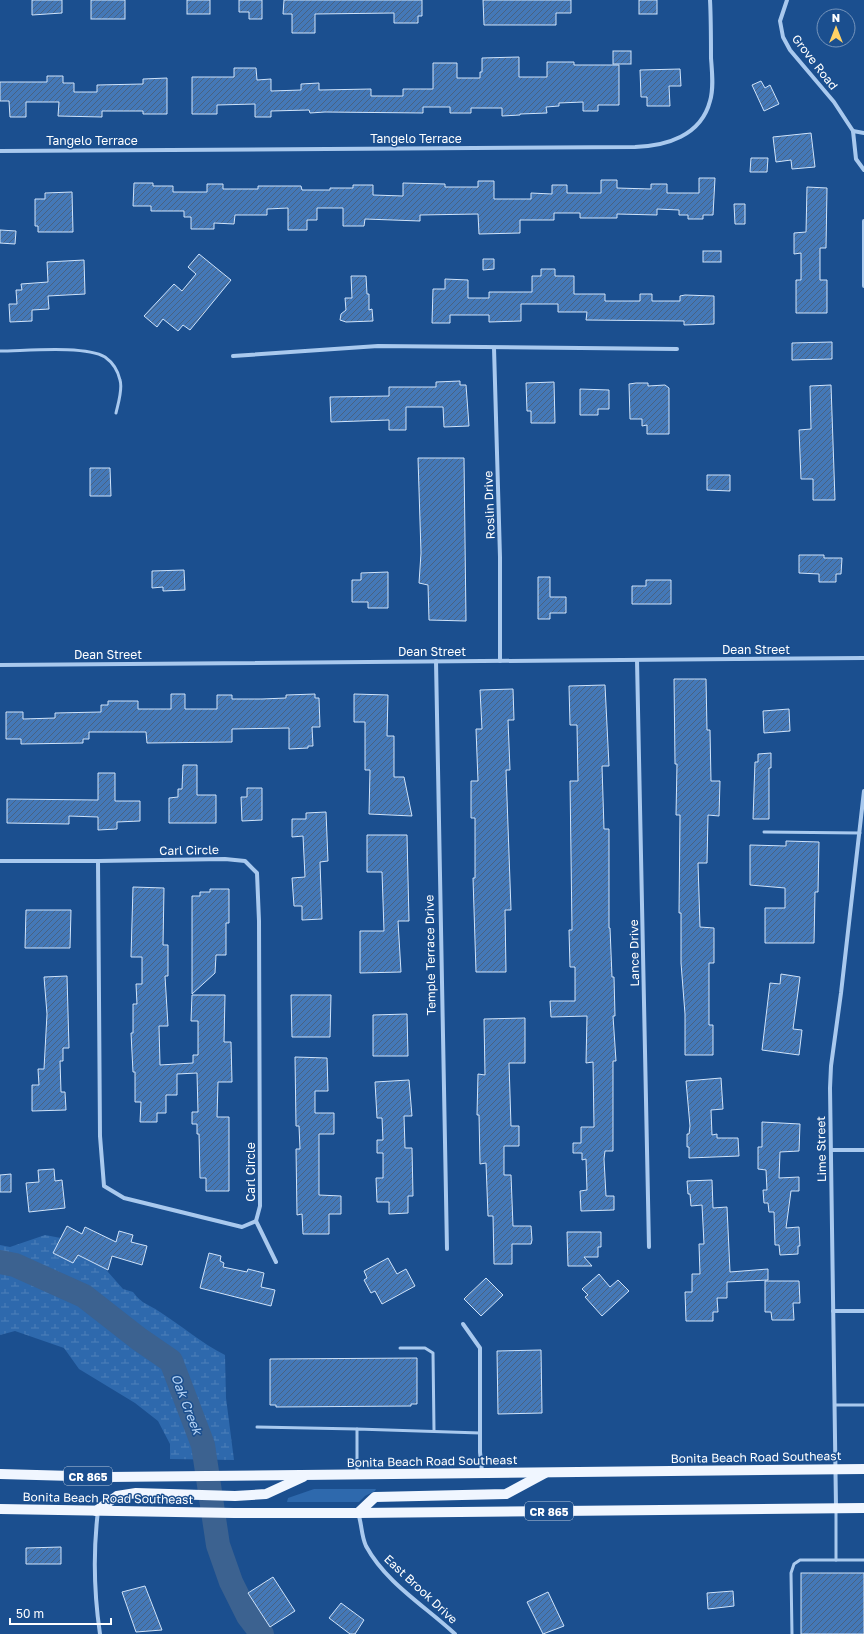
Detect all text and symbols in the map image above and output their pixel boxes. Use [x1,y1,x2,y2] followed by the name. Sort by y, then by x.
[816,8,856,48] north arrow
[832,11,840,24] text: N
[789,31,841,93] street label: Grove Road
[370,131,462,146] street label: Tangelo Terrace
[46,133,138,148] street label: Tangelo Terrace
[480,470,498,540] street label: Roslin Drive
[722,642,790,657] street label: Dean Street
[398,644,466,659] street label: Dean Street
[74,647,142,662] street label: Dean Street
[159,842,219,858] street label: Carl Circle
[421,895,439,1015] street label: Temple Terrace Drive
[626,919,642,987] street label: Lance Drive
[813,1116,829,1182] street label: Lime Street
[243,1142,258,1202] street label: Carl Circle
[168,1371,206,1438] water label: Oak Creek
[671,1448,842,1466] street label: Bonita Beach Road Southeast
[347,1452,518,1470] street label: Bonita Beach Road Southeast
[64,1467,112,1485] road number: CR 865
[23,1489,194,1507] street label: Bonita Beach Road Southeast
[525,1502,573,1520] road number: CR 865
[381,1551,461,1627] street label: East Brook Drive
[10,1600,111,1626] scale bar
[16,1606,44,1621] text: 50 m

